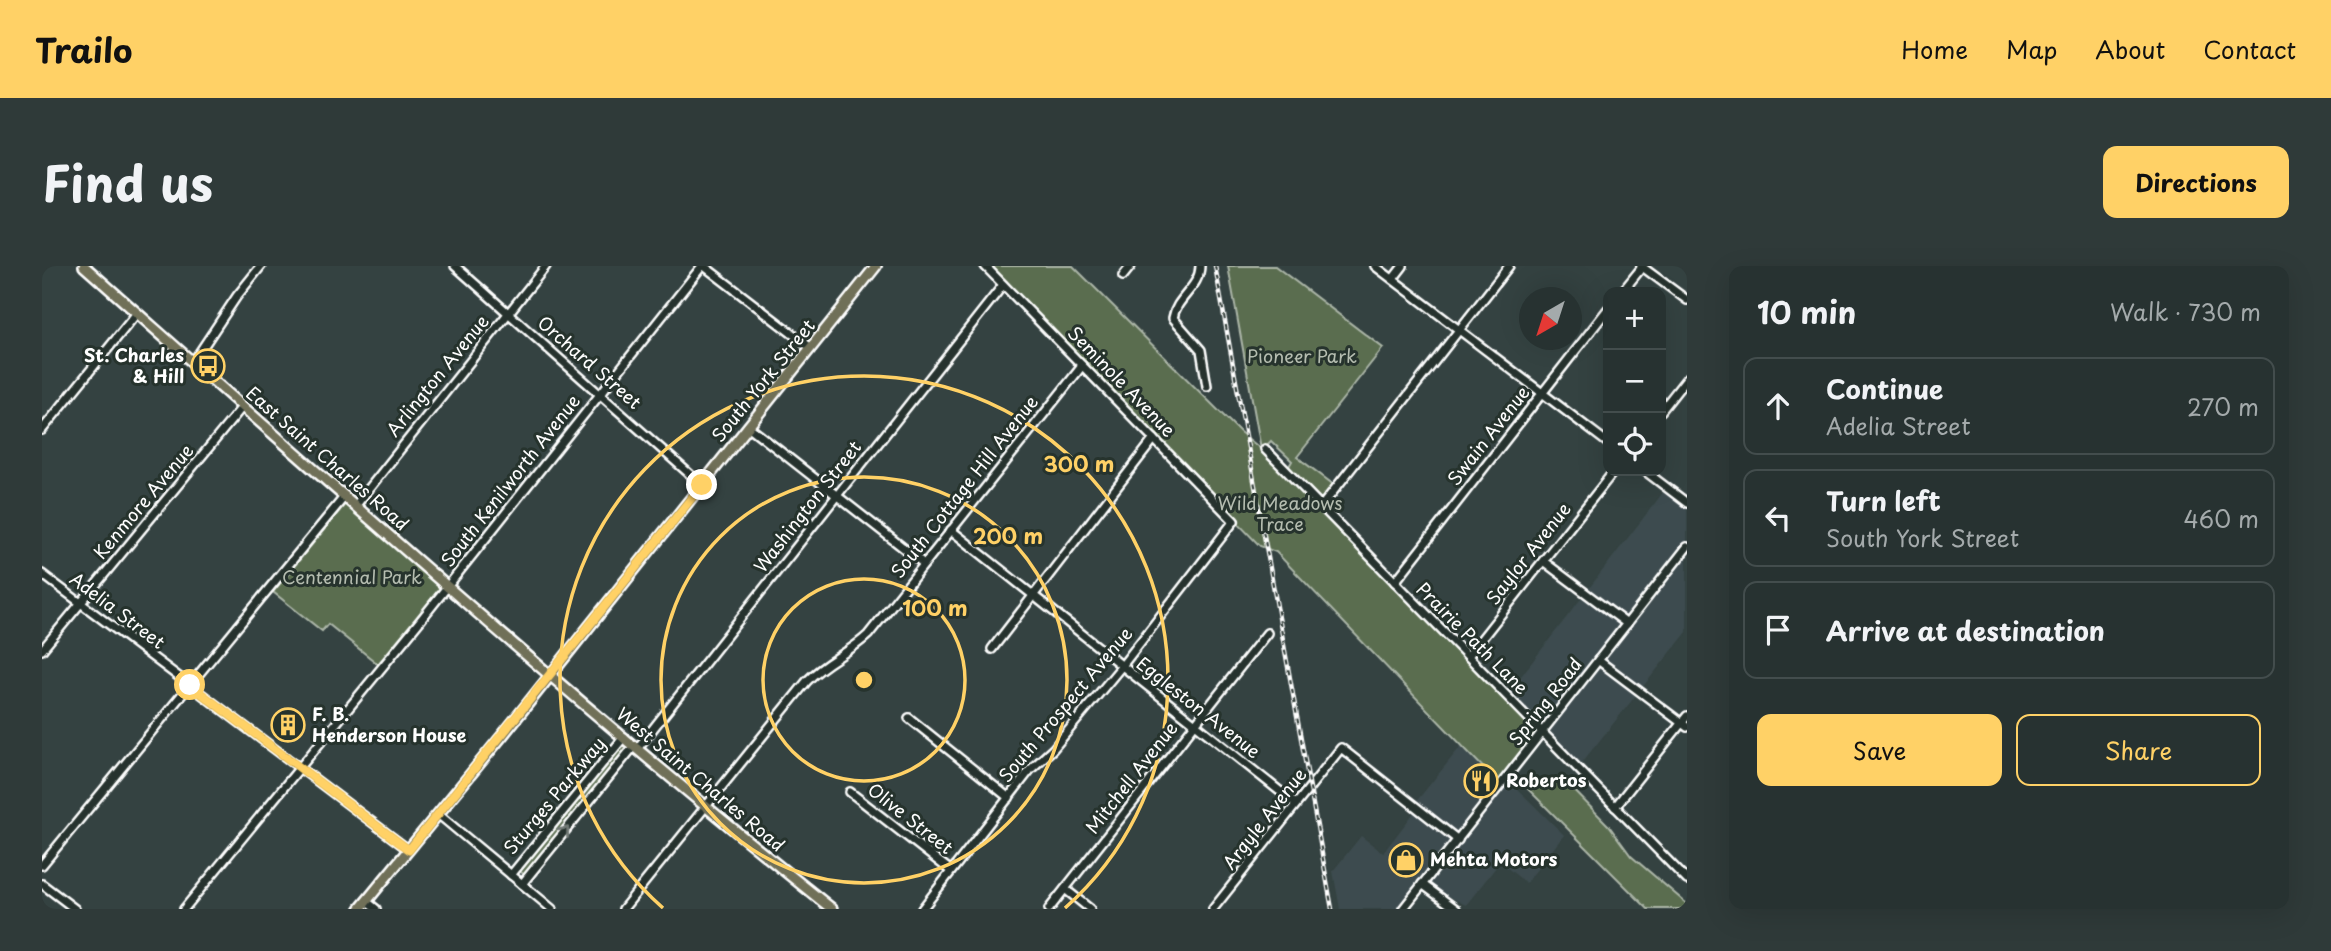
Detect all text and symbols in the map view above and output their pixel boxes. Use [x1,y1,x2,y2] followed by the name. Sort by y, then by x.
[35,24,132,74] text: Trailo
[1901,31,1968,67] text: Home
[2006,31,2057,67] text: Map
[2095,31,2165,67] text: About
[2203,31,2296,67] text: Contact
[42,145,213,219] text: Find us
[2103,146,2289,218] button: Directions
[1519,287,1582,350] north arrow
[1603,287,1666,476] map controls
[1603,287,1666,350] button: +
[1757,289,1856,334] text: 10 min
[2110,294,2261,329] text: Walk · 730 m
[379,308,495,442] street label: Arlington Avenue
[532,309,648,415] street label: Orchard Street
[705,313,821,447] street label: South York Street
[1062,319,1182,443] street label: Seminole Avenue
[84,341,184,389] place label: St. Charles & Hill
[1247,342,1357,369] park label: Pioneer Park
[189,347,227,385] bus stop icon: St. Charles & Hill
[1603,350,1666,413] button: −
[1826,369,1943,408] text: Continue
[241,379,415,536] street label: East Saint Charles Road
[1440,379,1535,491] street label: Swain Avenue
[1759,387,1797,425] icon: ahead
[434,388,586,572] street label: South Kenilworth Avenue
[884,389,1044,583] street label: South Cottage Hill Avenue
[2187,389,2259,424] text: 270 m
[1826,408,1971,443] text: Adelia Street
[1603,413,1666,476] button: locate
[747,434,867,578] street label: Washington Street
[86,437,199,565] street label: Kenmore Avenue
[1044,447,1114,479] text: 300 m
[686,469,717,500] route end
[1826,481,1941,520] text: Turn left
[1218,489,1342,537] park label: Wild Meadows Trace
[1479,496,1577,610] street label: Saylor Avenue
[1759,499,1797,537] icon: left
[2184,501,2259,536] text: 460 m
[973,519,1043,551] text: 200 m
[1826,520,2019,555] text: South York Street
[282,563,422,590] park label: Centennial Park
[65,565,171,655] street label: Adelia Street
[1411,576,1535,700] street label: Prairie Path Lane
[902,591,968,623] text: 100 m
[1759,611,1797,649] icon: arrive
[1826,611,2105,650] text: Arrive at destination
[992,620,1138,788] street label: South Prospect Avenue
[1131,650,1267,764] street label: Eggleston Avenue
[1502,651,1588,751] street label: Spring Road
[852,668,876,692] centre of rings
[174,669,205,700] route start
[312,700,466,748] place label: F. B. Henderson House
[611,700,791,858] street label: West Saint Charles Road
[269,706,307,744] building icon: F. B. Henderson House
[1757,714,2002,786] button: Save
[2016,714,2261,786] button: Share
[1078,715,1183,839] street label: Mitchell Avenue
[497,731,611,860] street label: Sturges Parkway
[1215,761,1312,875] street label: Argyle Avenue
[1462,762,1500,800] restaurant icon: Robertos
[1506,766,1587,793] place label: Robertos
[862,776,959,860] street label: Olive Street
[557,826,569,839] one-way arrow
[1387,841,1425,879] shop icon: Mehta Motors
[1430,845,1558,872] place label: Mehta Motors

